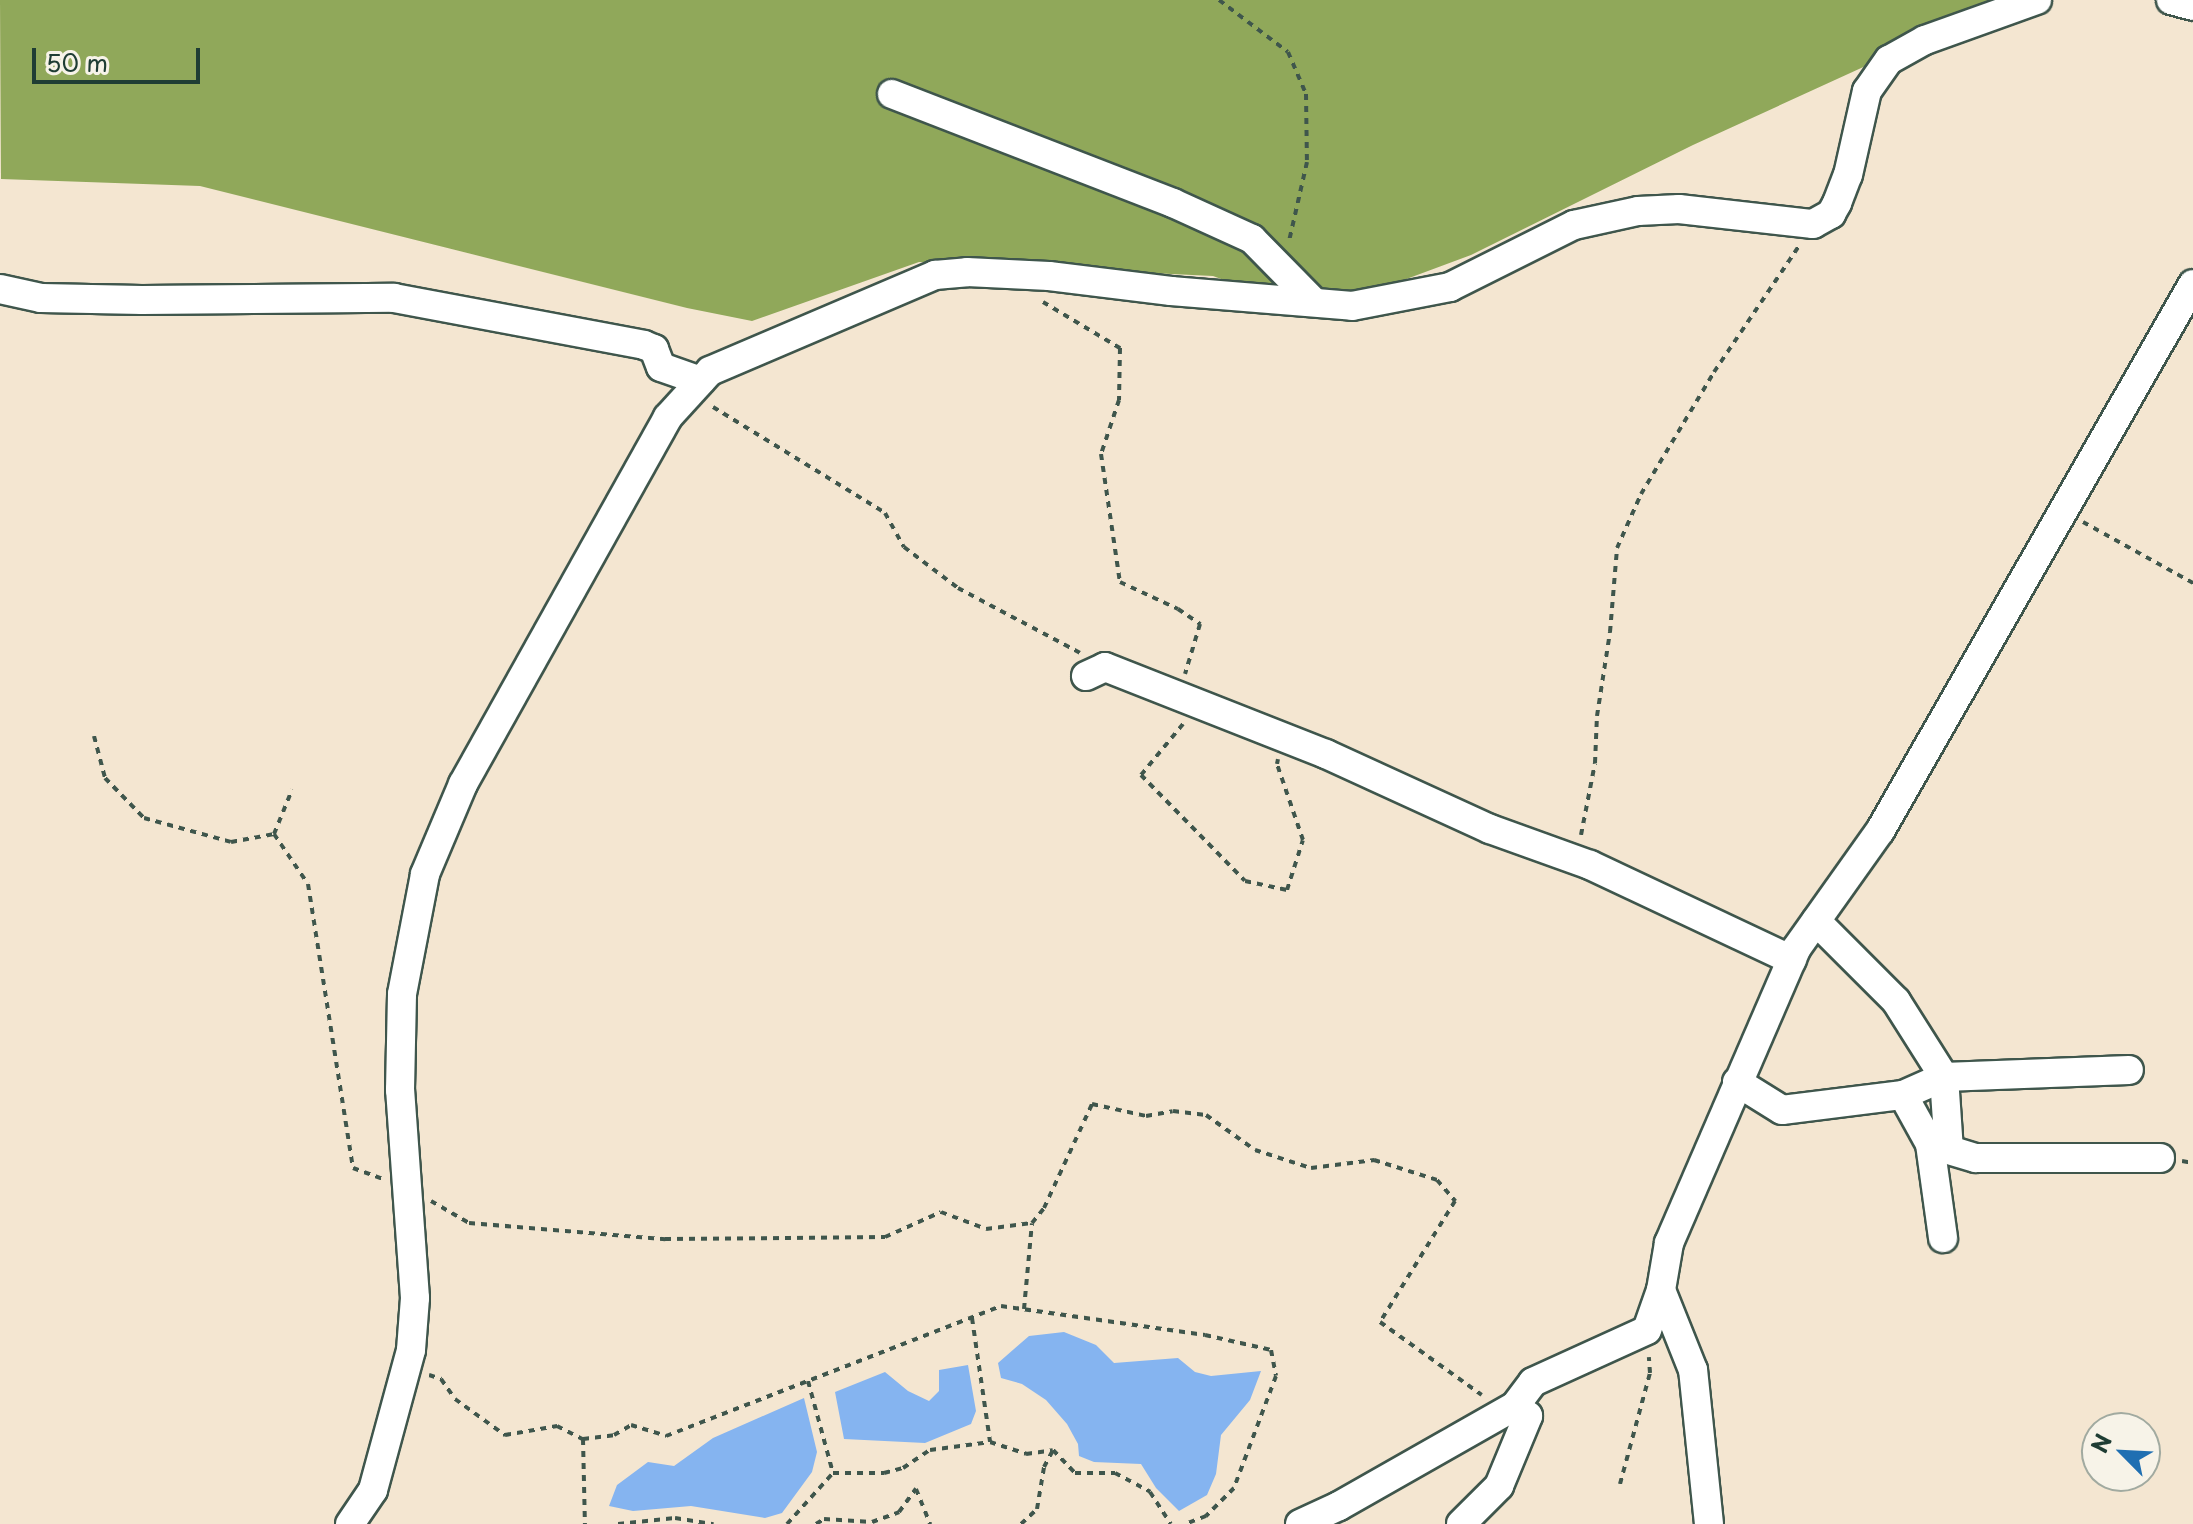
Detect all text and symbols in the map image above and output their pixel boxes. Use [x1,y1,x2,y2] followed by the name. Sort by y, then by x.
[36,32,204,82] scale bar
[46,44,108,80] text: 50 m
[2081,1412,2161,1492] north arrow
[2082,1428,2119,1458] text: N

